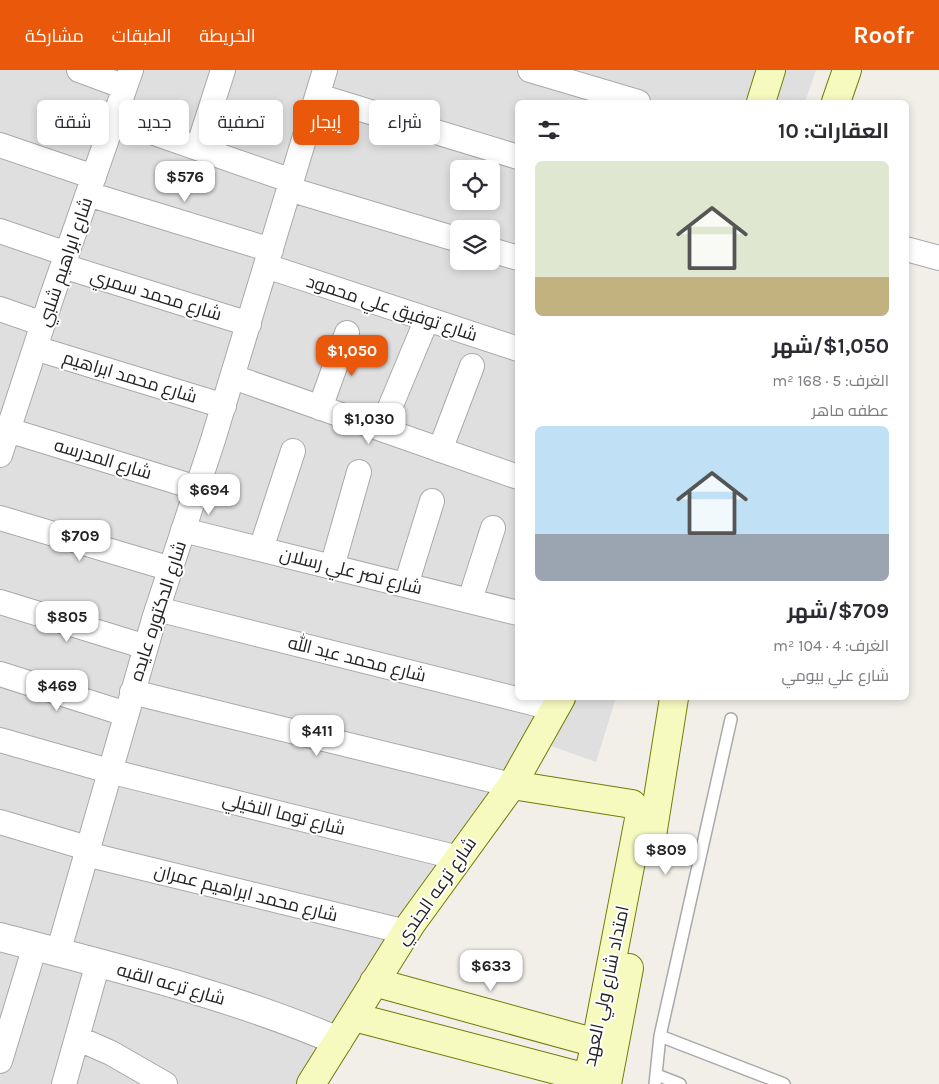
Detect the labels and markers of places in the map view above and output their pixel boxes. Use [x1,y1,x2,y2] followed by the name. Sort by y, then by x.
[155,160,215,203] pin: $576
[311,334,393,377] pin: $1,050
[328,402,410,445] pin: $1,030
[179,474,239,516] pin: $694
[50,520,110,562] pin: $709
[37,600,97,643] pin: $805
[27,670,87,712] pin: $469
[287,714,347,757] pin: $411
[636,834,696,876] pin: $809
[461,950,521,992] pin: $633

